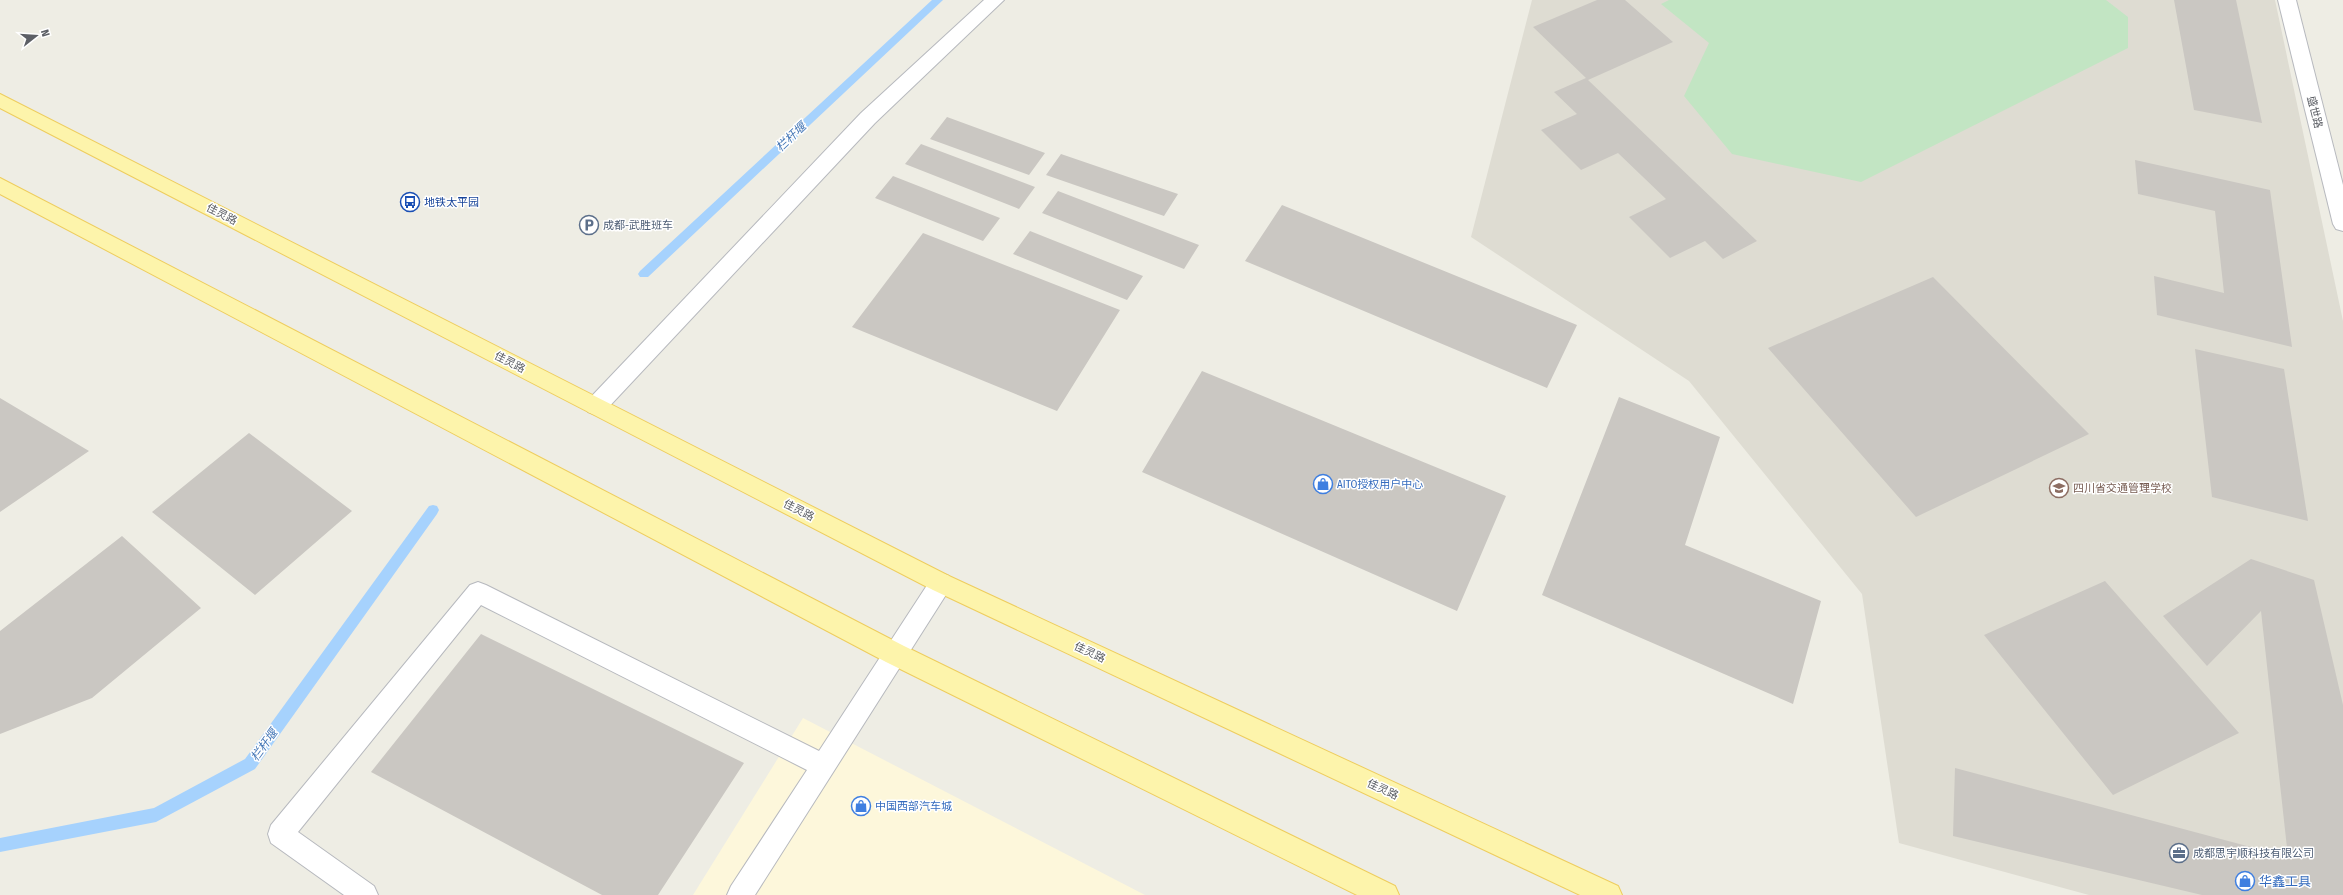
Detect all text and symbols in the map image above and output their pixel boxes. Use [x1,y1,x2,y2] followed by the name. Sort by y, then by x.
[16,16,56,56] north arrow
[38,28,52,38] text: N
[2304,95,2325,130] street label: 盛世路
[773,118,810,154] water label: 栏杆堰
[399,191,421,213] bus stop icon: 地铁太平园
[424,196,479,209] place label: 地铁太平园
[204,201,239,228] street label: 佳灵路
[578,214,600,236] parking icon: 成都-武胜班车
[603,219,673,232] place label: 成都-武胜班车
[492,349,527,376] street label: 佳灵路
[1312,473,1334,495] shop icon: AITO授权用户中心
[2048,477,2070,499] school or university icon: 四川省交通管理学校
[1337,478,1423,491] place label: AITO授权用户中心
[2073,482,2172,495] place label: 四川省交通管理学校
[781,497,816,524] street label: 佳灵路
[1072,640,1107,665] street label: 佳灵路
[248,725,281,764] water label: 栏杆堰
[1365,777,1400,802] street label: 佳灵路
[850,795,872,817] shop icon: 中国西部汽车城
[875,800,952,813] place label: 中国西部汽车城
[2168,842,2190,864] office icon: 成都思宇顺科技有限公司
[2193,847,2314,860] place label: 成都思宇顺科技有限公司
[2234,870,2256,892] shop icon: 华鑫工具
[2259,874,2311,889] place label: 华鑫工具

